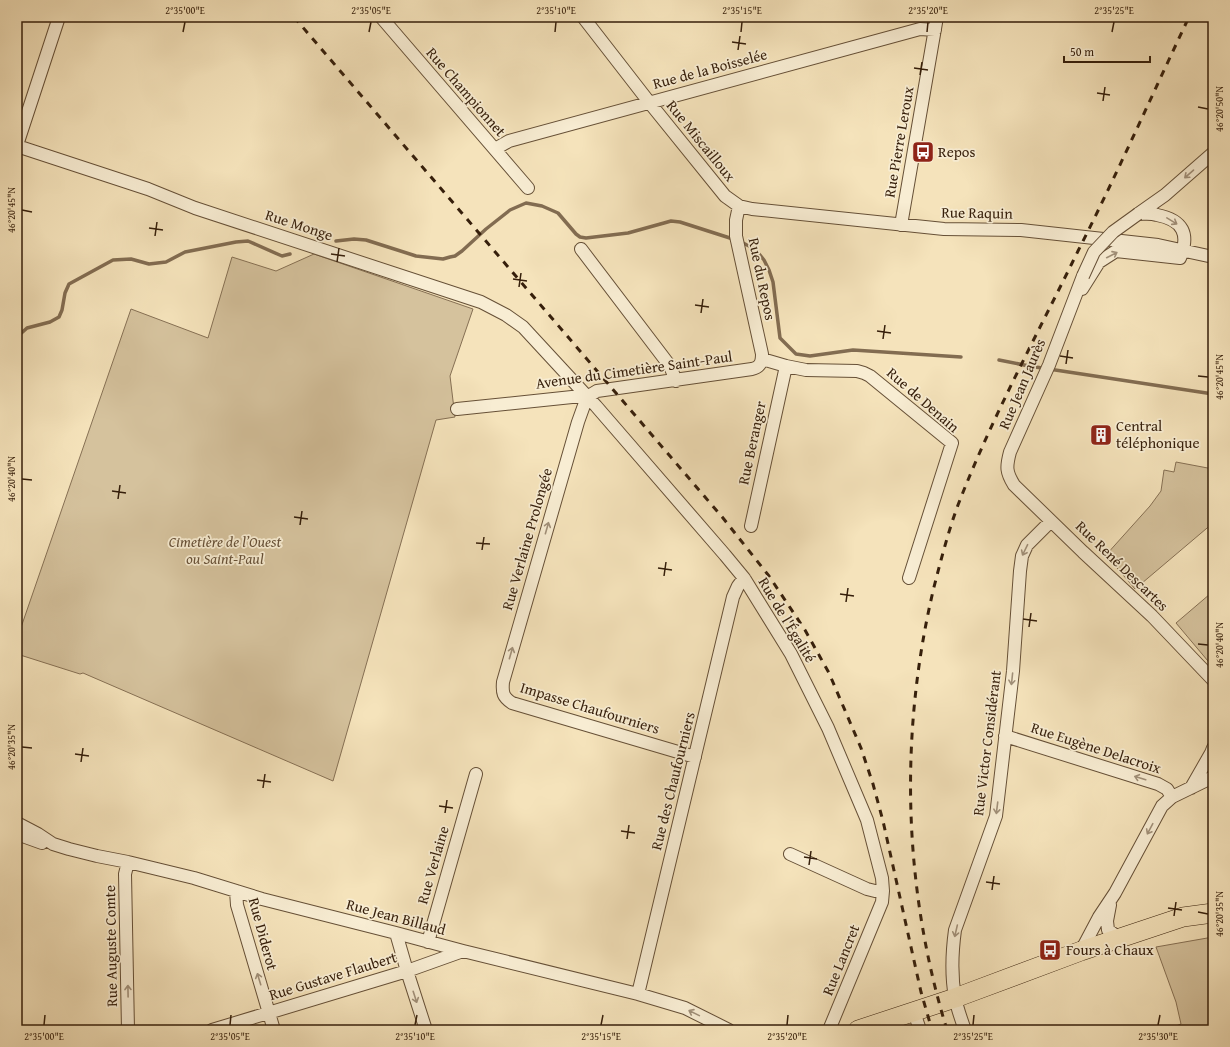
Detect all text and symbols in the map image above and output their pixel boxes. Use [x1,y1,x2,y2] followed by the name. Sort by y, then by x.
[165,3,205,18] text: 2°35'00"E
[351,3,391,18] text: 2°35'05"E
[536,3,576,18] text: 2°35'10"E
[722,3,762,18] text: 2°35'15"E
[908,3,948,18] text: 2°35'20"E
[1094,3,1134,18] text: 2°35'25"E
[1064,38,1150,64] scale bar
[422,42,512,141] street label: Rue Championnet
[650,43,769,94] street label: Rue de la Boisselée
[1070,43,1094,60] text: 50 m
[878,84,919,199] street label: Rue Pierre Leroux
[1212,86,1227,132] text: 46°20'50"N
[662,95,741,186] street label: Rue Miscailloux
[910,139,936,165] bus stop icon: Repos
[938,141,975,162] place label: Repos
[1184,169,1194,178] one-way arrow
[4,187,19,233] text: 46°20'45"N
[941,201,1013,224] street label: Rue Raquin
[263,204,336,245] street label: Rue Monge
[1166,217,1178,225] one-way arrow
[743,236,781,322] street label: Rue du Repos
[1106,250,1118,258] one-way arrow
[993,335,1050,432] street label: Rue Jean Jaurès
[534,345,734,394] street label: Avenue du Cimetière Saint-Paul
[1212,354,1227,400] text: 46°20'45"N
[883,362,965,437] street label: Rue de Denain
[732,399,771,487] street label: Rue Beranger
[1116,415,1199,453] place label: Central téléphonique
[1088,422,1114,448] building icon: Central téléphonique
[4,456,19,502] text: 46°20'40"N
[496,465,557,612] street label: Rue Verlaine Prolongée
[1071,516,1173,616] street label: Rue René Descartes
[544,522,551,535] one-way arrow
[169,531,282,569] park label: Cimetière de l’Ouest ou Saint-Paul
[1021,544,1028,556] one-way arrow
[754,573,821,666] street label: Rue de l'Égalité
[1212,622,1227,668] text: 46°20'40"N
[508,647,515,660] one-way arrow
[967,668,1006,817] street label: Rue Victor Considérant
[1008,672,1015,685] one-way arrow
[518,676,662,739] street label: Impasse Chaufourniers
[645,710,700,852] street label: Rue des Chaufourniers
[1028,717,1164,779] street label: Rue Eugène Delacroix
[4,724,19,770] text: 46°20'35"N
[1134,774,1147,781] one-way arrow
[993,801,1001,814] one-way arrow
[1145,822,1153,834] one-way arrow
[411,823,454,906] street label: Rue Verlaine
[99,885,122,1007] street label: Rue Auguste Comte
[1212,891,1227,937] text: 46°20'35"N
[344,893,448,940] street label: Rue Jean Billaud
[244,895,283,973] street label: Rue Diderot
[817,921,865,998] street label: Rue Lancret
[951,924,959,937] one-way arrow
[1037,937,1063,963] bus stop icon: Fours à Chaux
[1066,939,1154,960] place label: Fours à Chaux
[266,946,400,1005] street label: Rue Gustave Flaubert
[255,973,262,986] one-way arrow
[124,985,131,998] one-way arrow
[412,990,419,1003] one-way arrow
[688,1009,700,1016] one-way arrow
[24,1029,64,1044] text: 2°35'00"E
[210,1029,250,1044] text: 2°35'05"E
[395,1029,435,1044] text: 2°35'10"E
[581,1029,621,1044] text: 2°35'15"E
[767,1029,807,1044] text: 2°35'20"E
[953,1029,993,1044] text: 2°35'25"E
[1138,1029,1178,1044] text: 2°35'30"E

